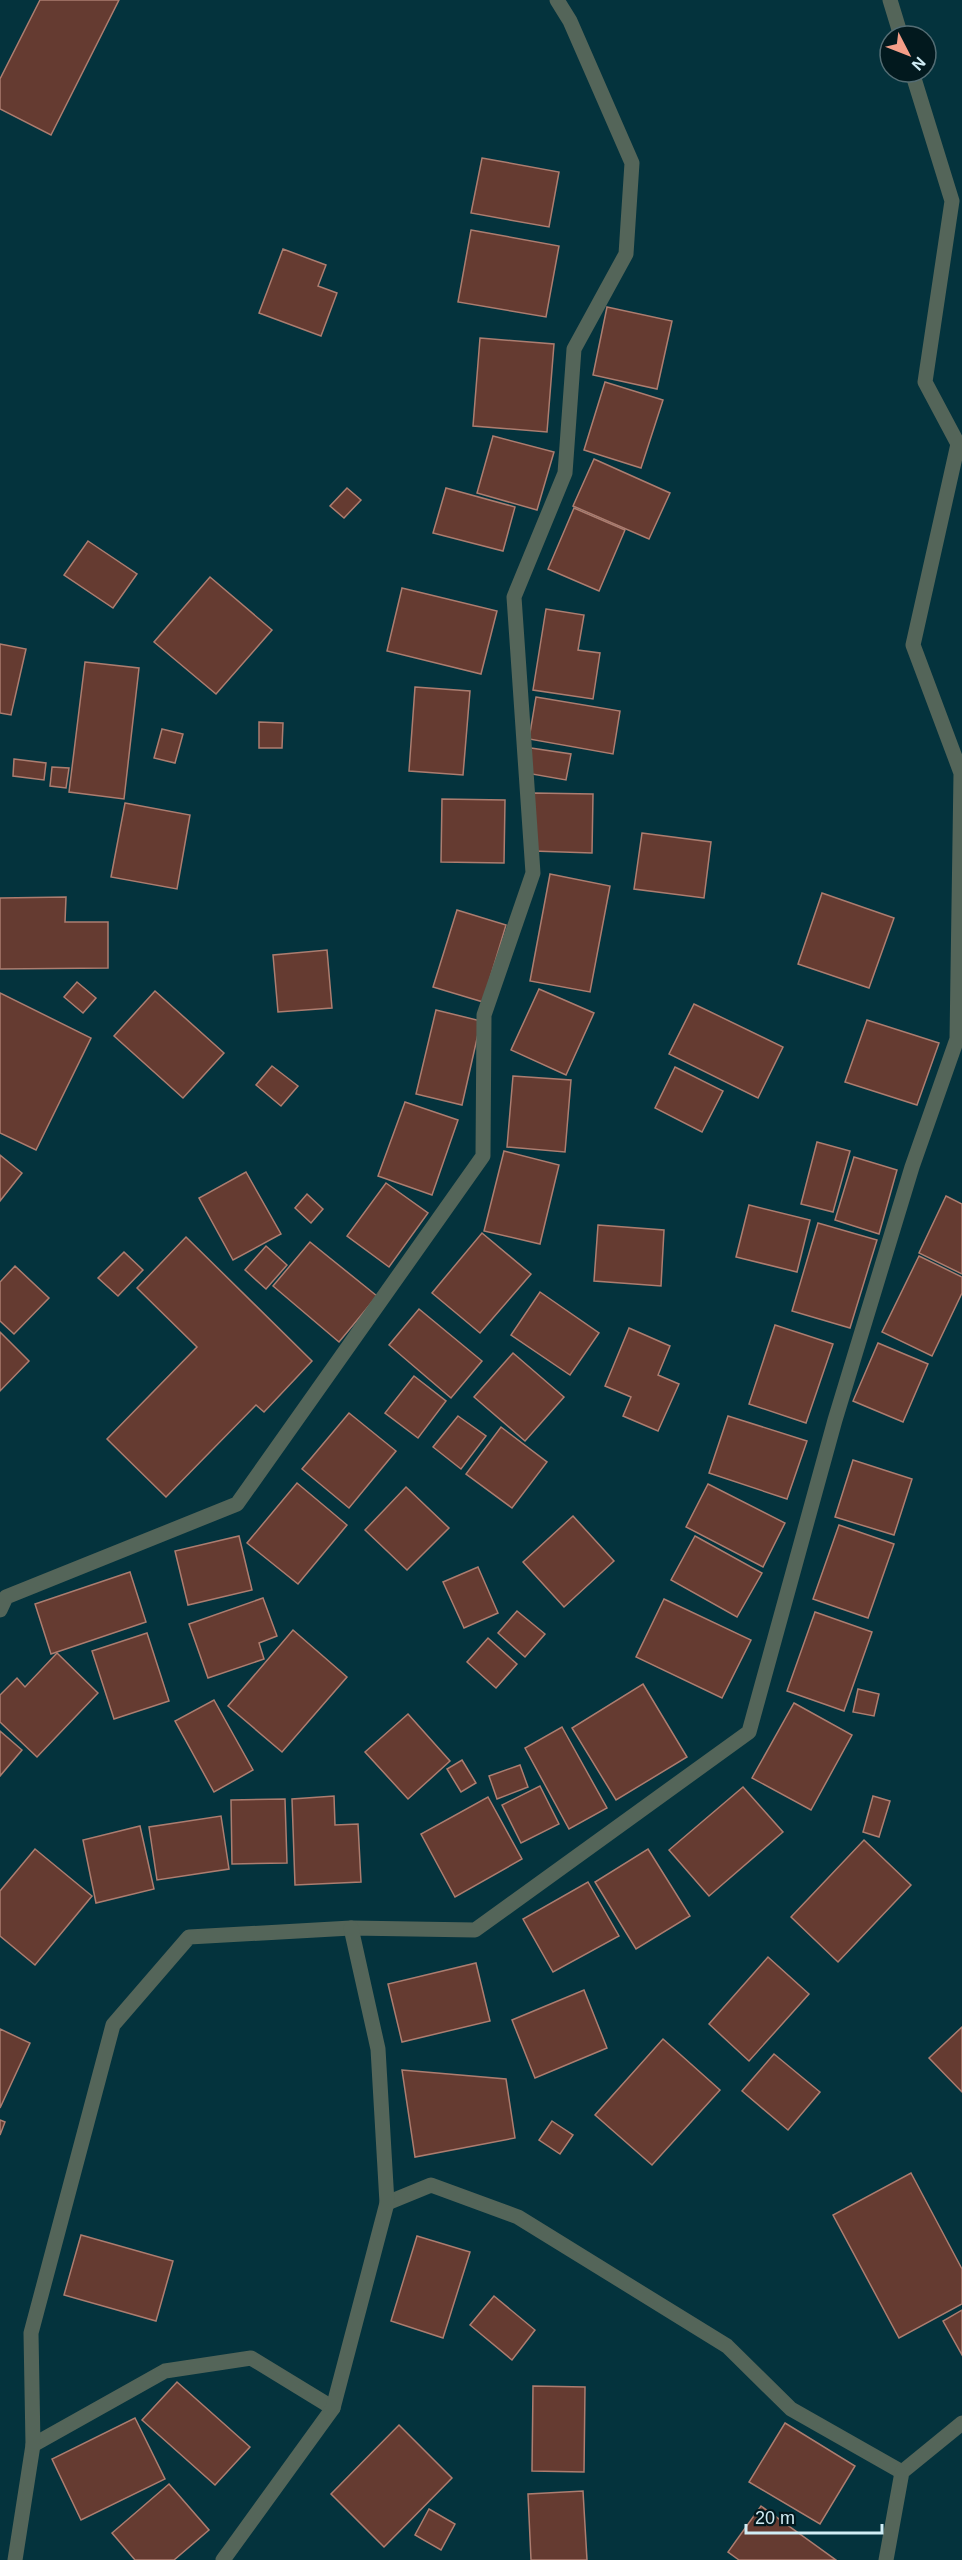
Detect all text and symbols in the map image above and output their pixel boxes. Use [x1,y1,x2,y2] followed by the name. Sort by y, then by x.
[878,24,938,84] north arrow
[909,54,929,74] text: N
[746,2497,882,2535] scale bar
[755,2508,795,2528] text: 20 m

